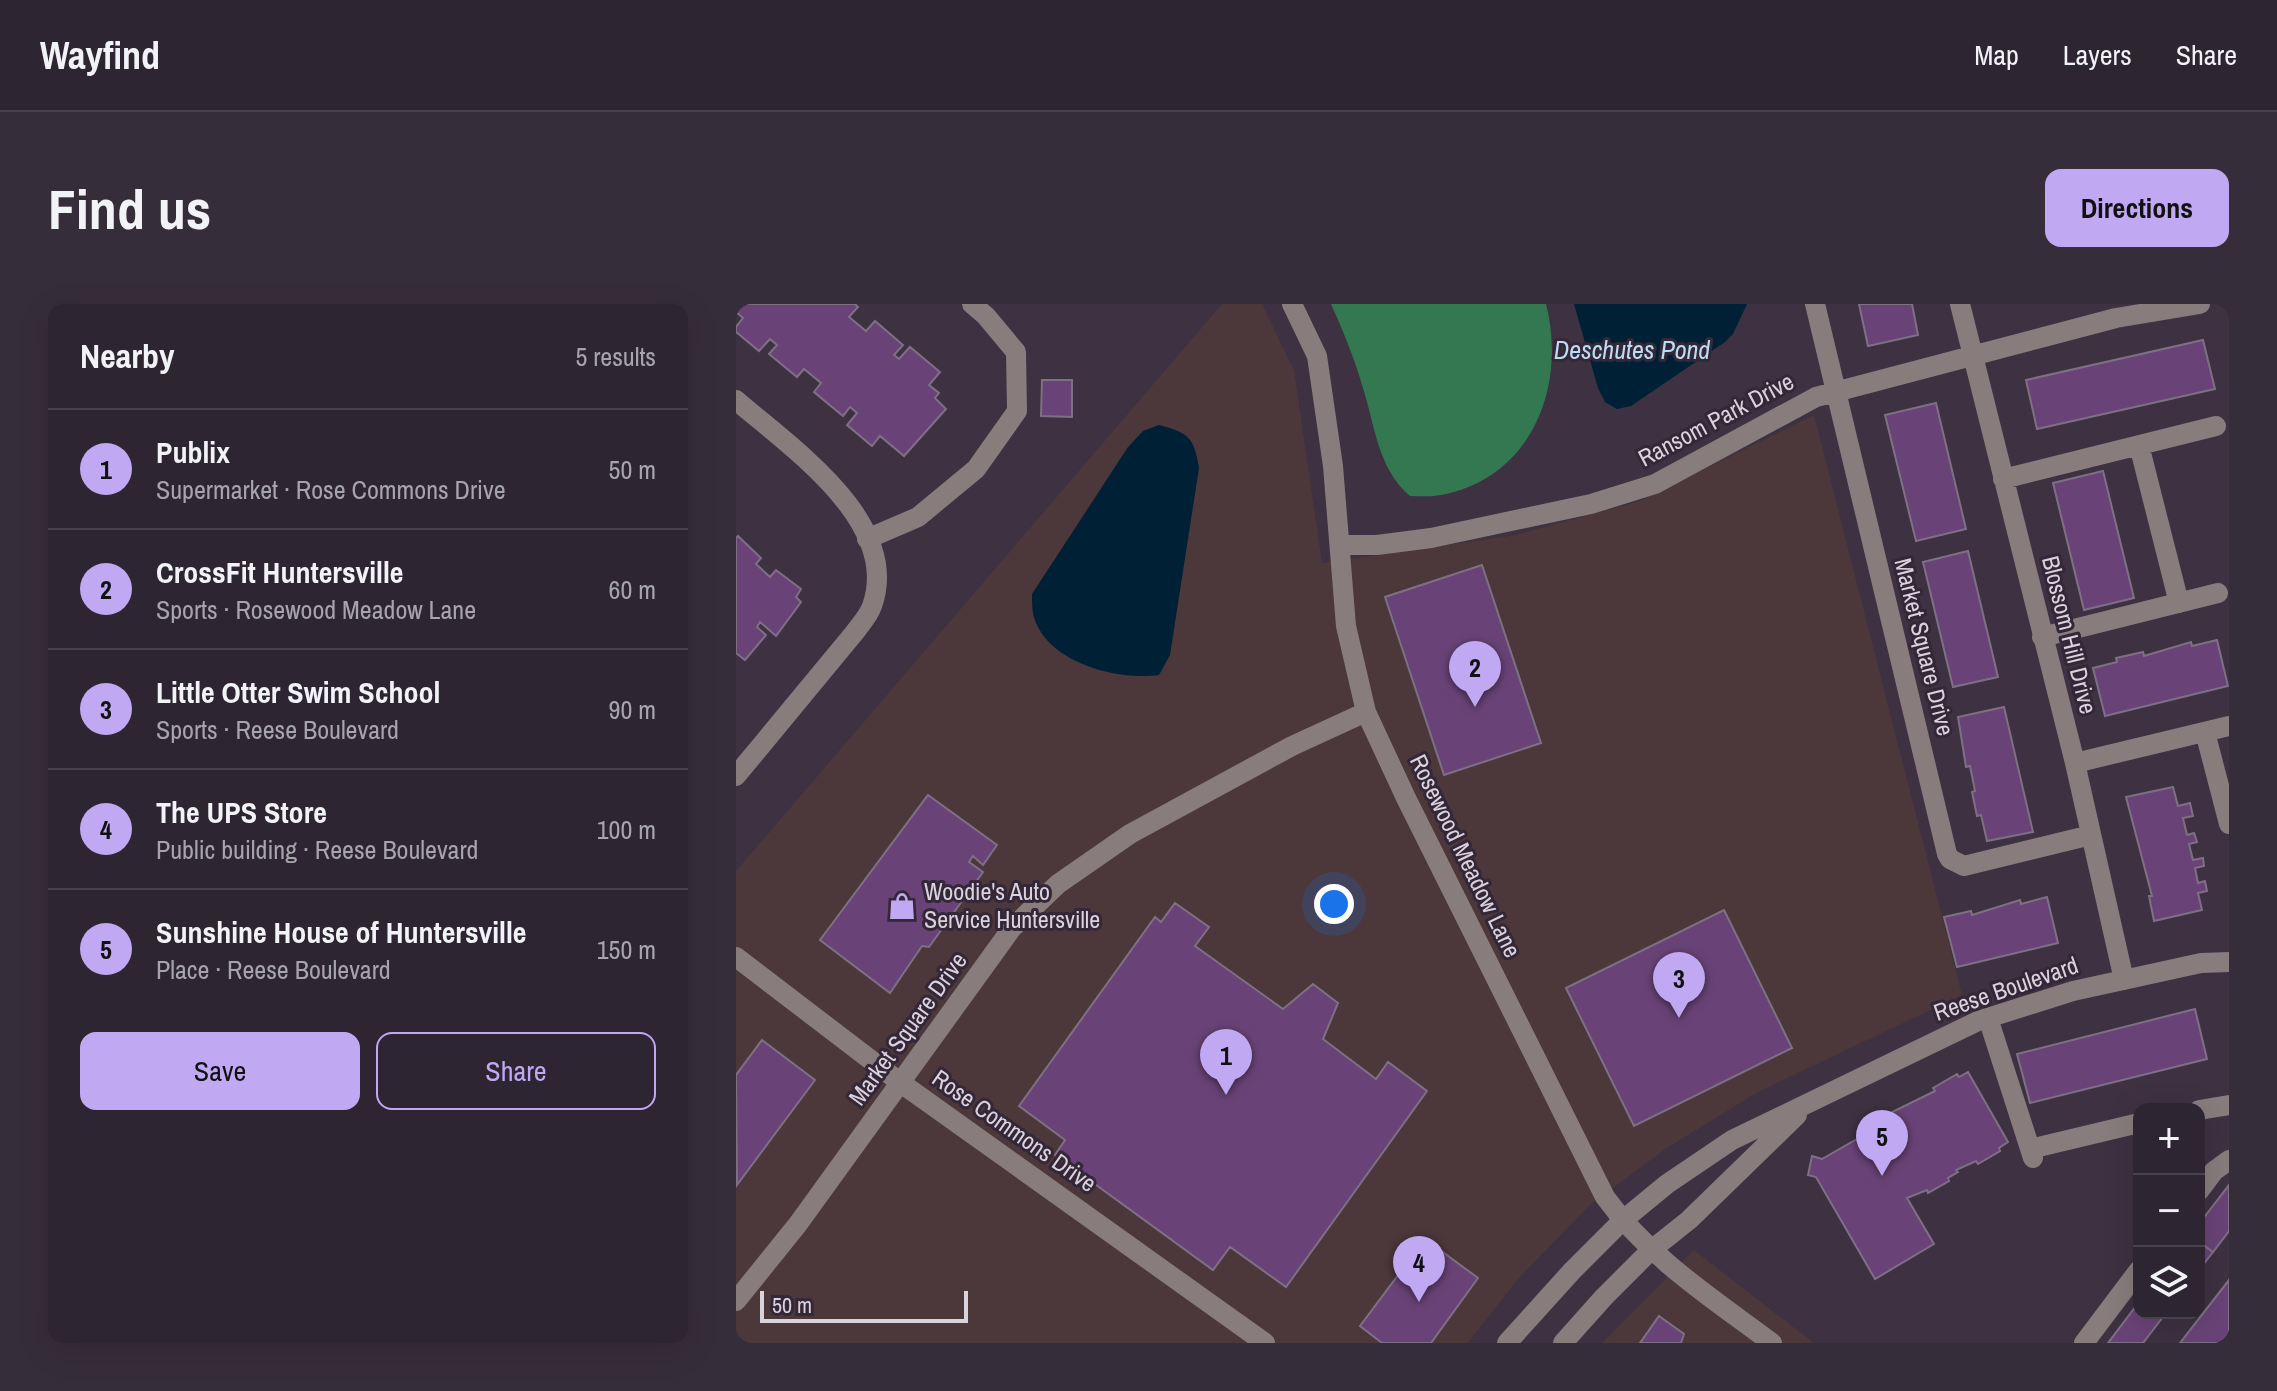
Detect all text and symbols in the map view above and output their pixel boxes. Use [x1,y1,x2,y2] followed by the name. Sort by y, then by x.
[40,30,160,81] text: Wayfind
[1974,36,2019,74] text: Map
[2063,36,2132,74] text: Layers
[2176,36,2237,74] text: Share
[2045,169,2229,247] button: Directions
[48,171,211,246] text: Find us
[1554,332,1710,367] water label: Deschutes Pond
[80,333,175,379] text: Nearby
[575,339,656,374] text: 5 results
[1632,365,1799,474] street label: Ransom Park Drive
[156,432,230,472] text: Publix
[100,452,112,487] text: 1
[609,452,656,487] text: 50 m
[156,472,506,507] text: Supermarket · Rose Commons Drive
[156,552,403,592] text: CrossFit Huntersville
[2035,552,2105,717] street label: Blossom Hill Drive
[1887,555,1962,739] street label: Market Square Drive
[100,572,112,607] text: 2
[609,572,656,607] text: 60 m
[156,592,476,627] text: Sports · Rosewood Meadow Lane
[1449,641,1501,707] pin: 2
[156,672,440,712] text: Little Otter Swim School
[100,692,112,727] text: 3
[609,692,656,727] text: 90 m
[156,712,399,747] text: Sports · Reese Boulevard
[1403,749,1529,962] street label: Rosewood Meadow Lane
[156,792,327,832] text: The UPS Store
[100,812,112,847] text: 4
[597,812,656,847] text: 100 m
[156,832,478,867] text: Public building · Reese Boulevard
[924,875,1100,935] place label: Woodie's Auto Service Huntersville
[1314,884,1354,924] your location
[887,891,917,921] shop icon: Woodie's Auto Service Huntersville
[156,912,526,952] text: Sunshine House of Huntersville
[100,932,112,967] text: 5
[597,932,656,967] text: 150 m
[841,946,973,1111] street label: Market Square Drive
[1929,948,2082,1028] street label: Reese Boulevard
[156,952,391,987] text: Place · Reese Boulevard
[1653,952,1705,1018] pin: 3
[1200,1029,1252,1095] pin: 1
[80,1032,360,1110] button: Save
[376,1032,656,1110] button: Share
[926,1062,1103,1199] street label: Rose Commons Drive
[2133,1103,2205,1319] map controls
[2133,1103,2205,1175] button: +
[1856,1110,1908,1176] pin: 5
[2133,1175,2205,1247] button: −
[1393,1236,1445,1302] pin: 4
[2133,1247,2205,1319] button: layers
[760,1287,968,1323] scale bar
[772,1290,812,1320] text: 50 m

